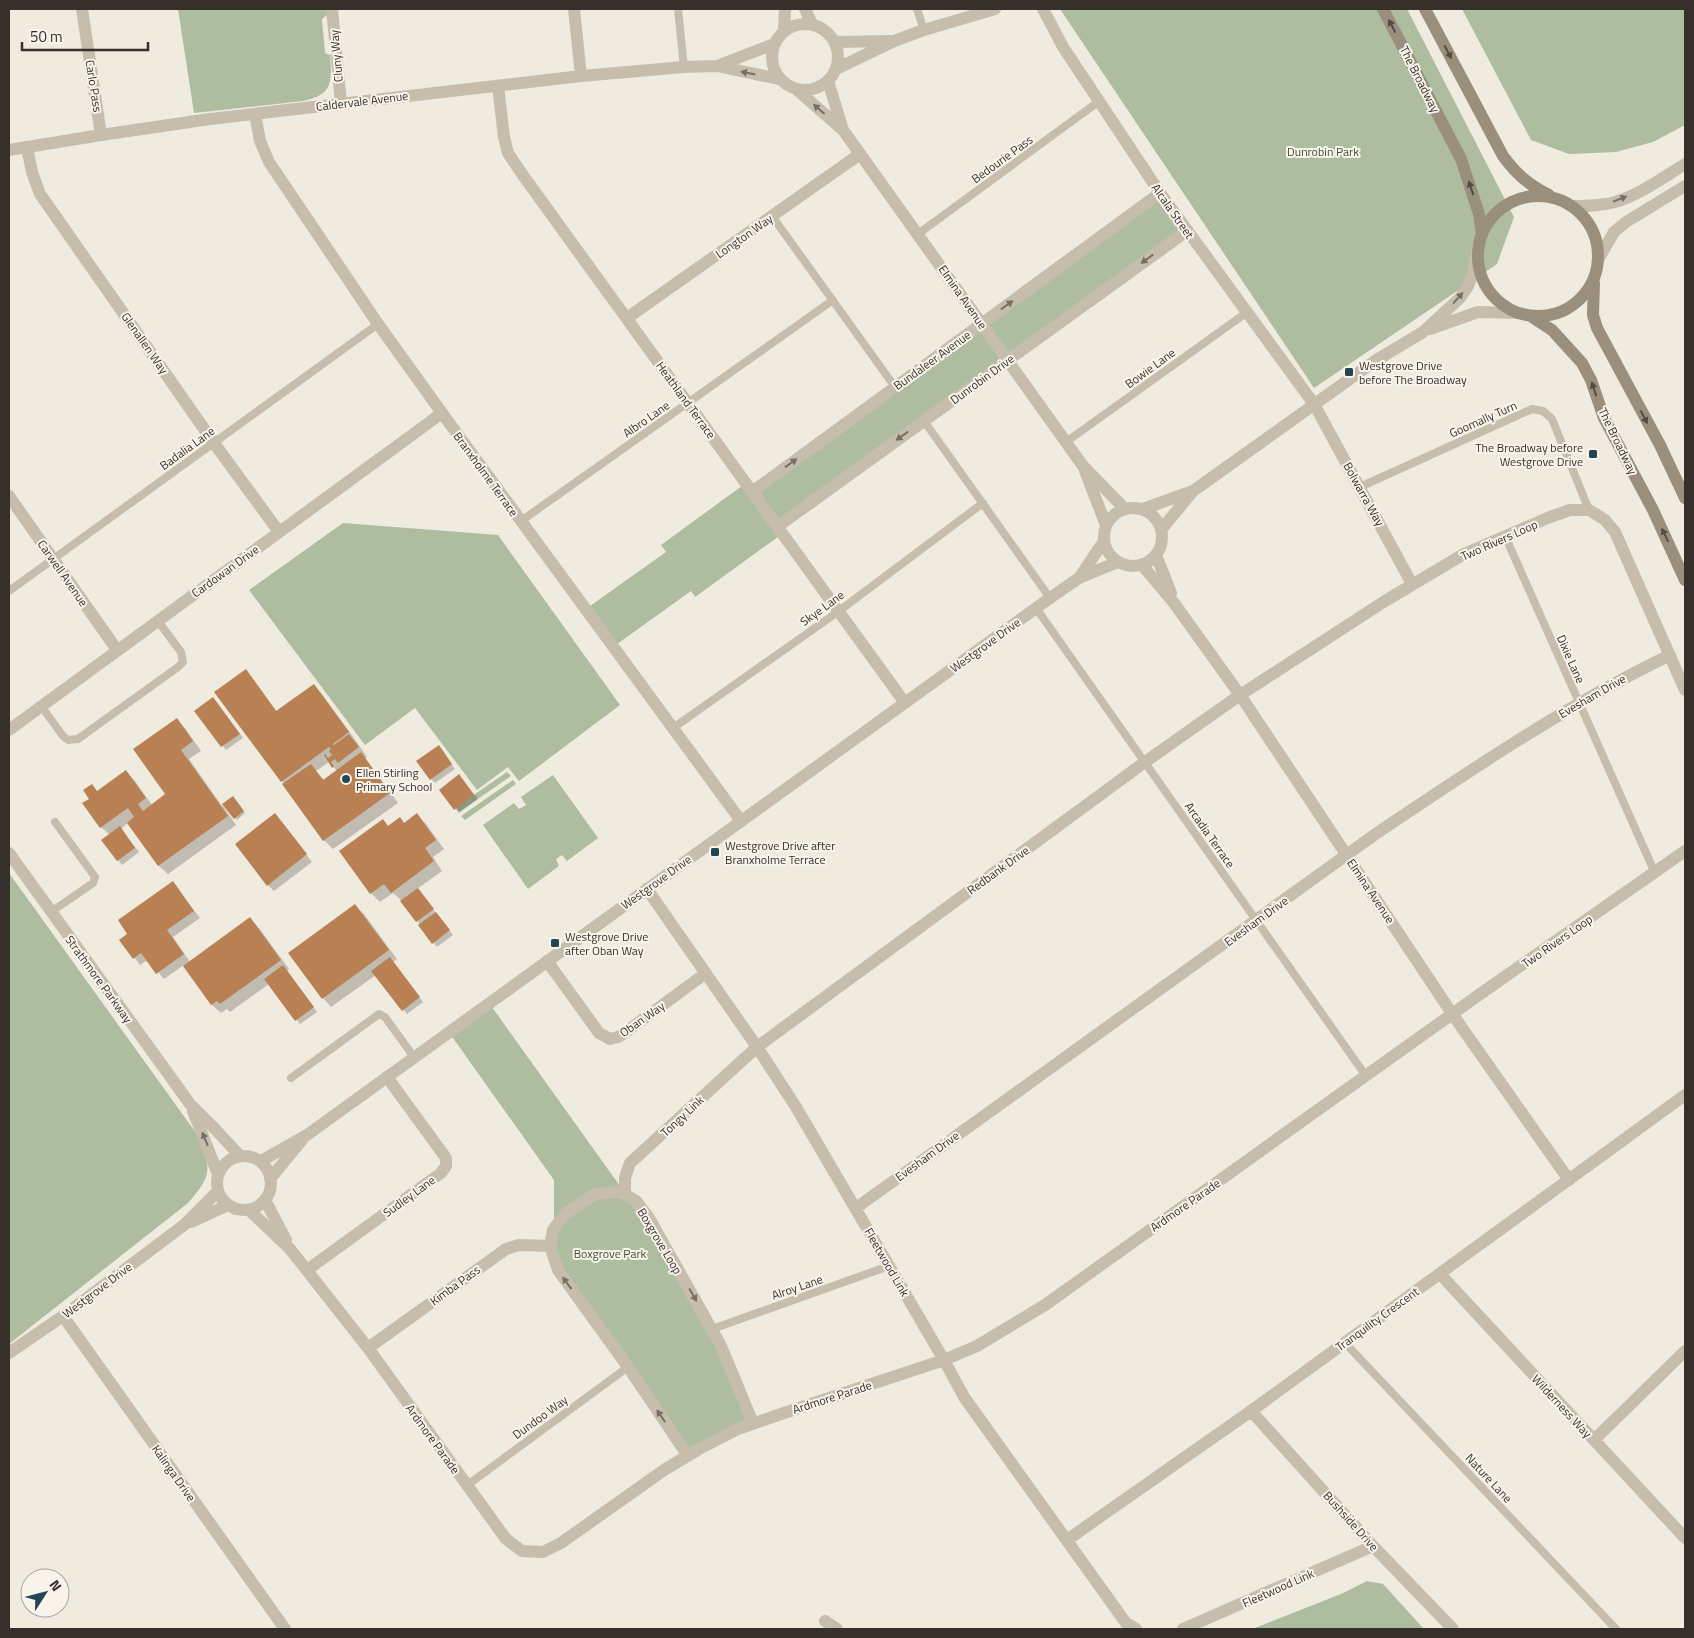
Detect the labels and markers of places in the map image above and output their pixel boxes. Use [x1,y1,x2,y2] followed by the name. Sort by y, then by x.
[1359,356,1467,389] place label: Westgrove Drive before The Broadway
[1343,366,1355,378] marker: Westgrove Drive before The Broadway
[1475,438,1583,471] place label: The Broadway before Westgrove Drive
[1587,448,1599,460] marker: The Broadway before Westgrove Drive
[356,763,432,796] place label: Ellen Stirling Primary School
[340,773,352,785] marker: Ellen Stirling Primary School
[725,836,835,869] place label: Westgrove Drive after Branxholme Terrace
[709,846,721,858] marker: Westgrove Drive after Branxholme Terrace
[565,927,648,960] place label: Westgrove Drive after Oban Way
[549,937,561,949] marker: Westgrove Drive after Oban Way

